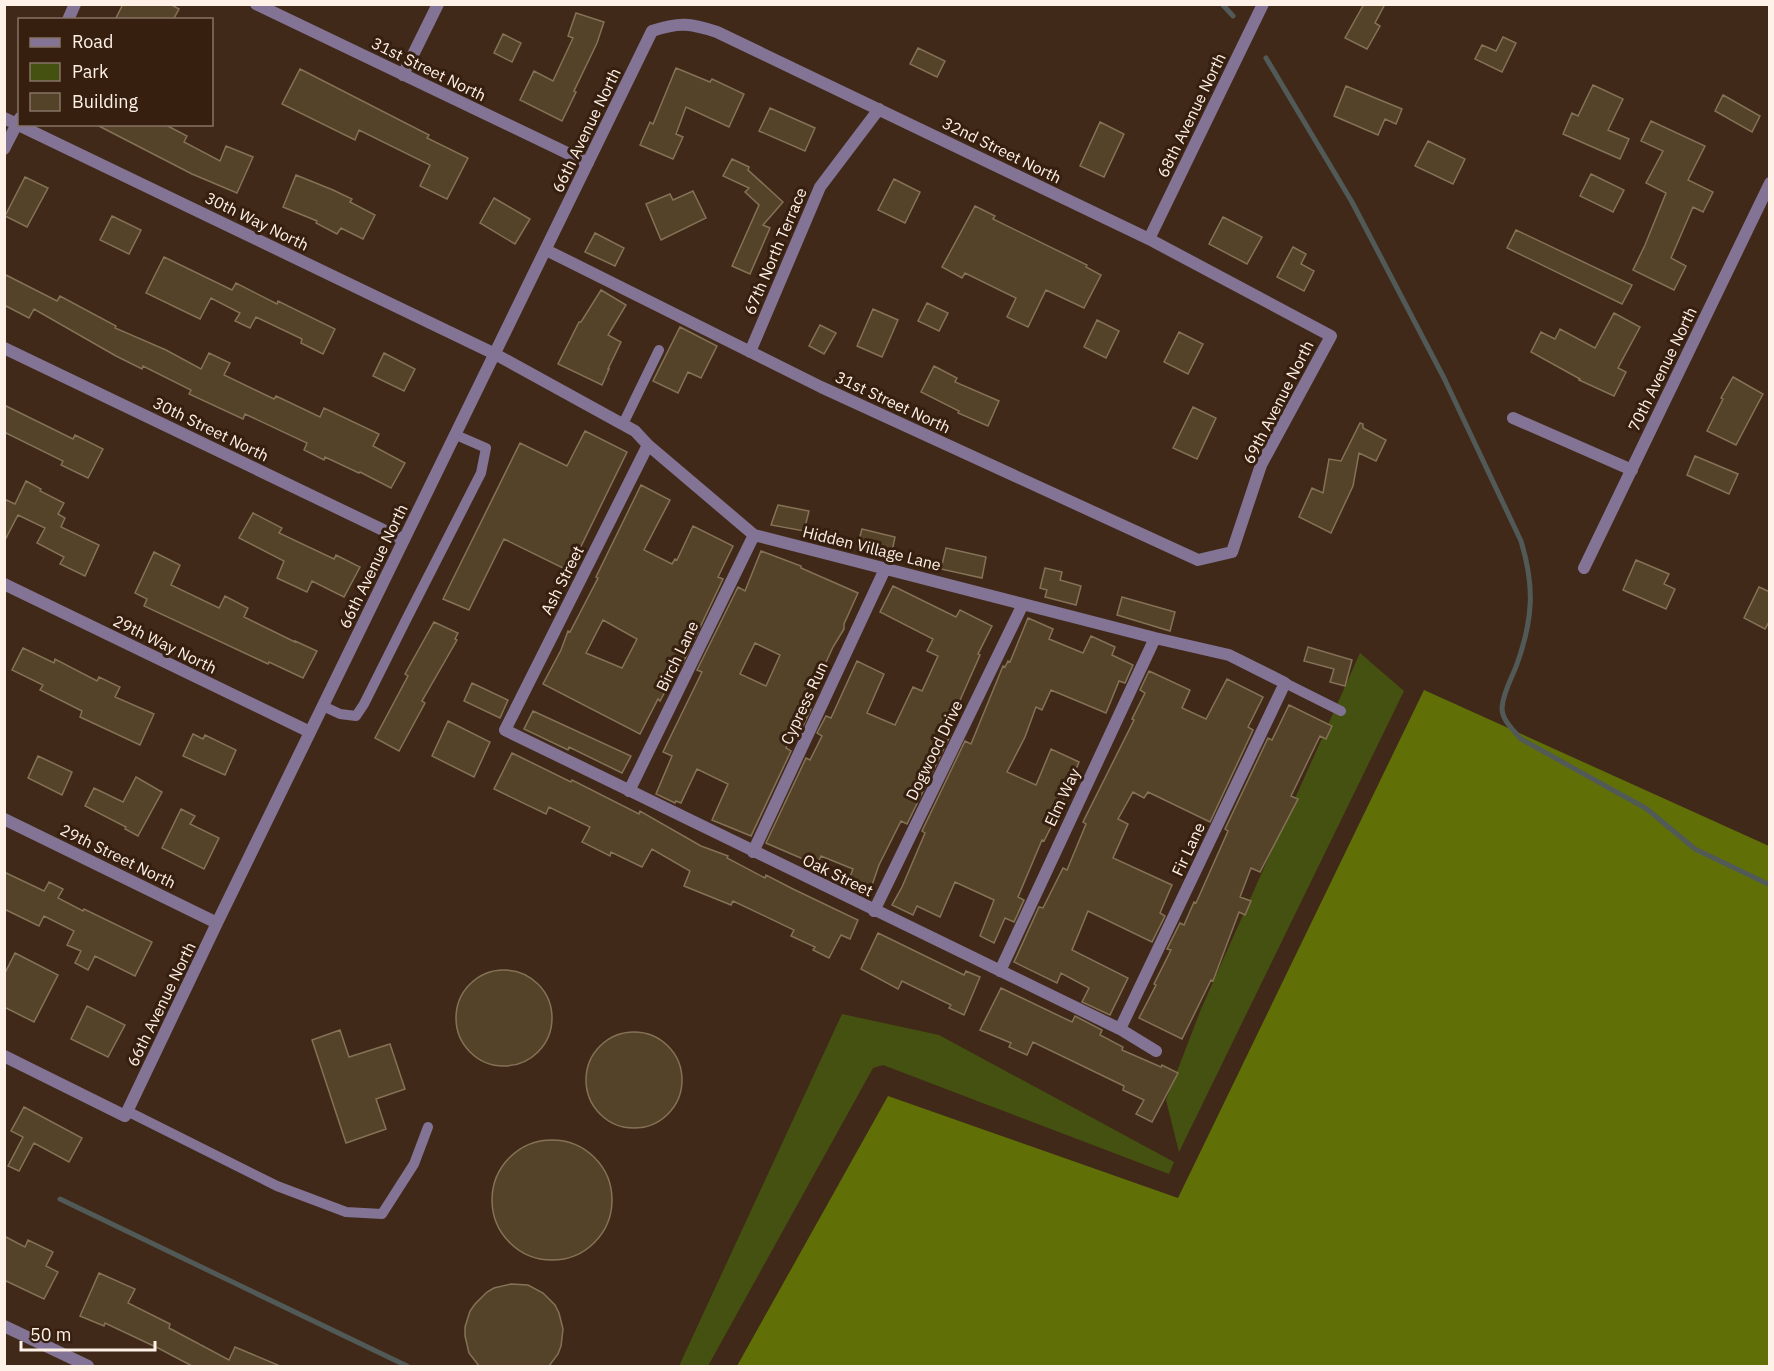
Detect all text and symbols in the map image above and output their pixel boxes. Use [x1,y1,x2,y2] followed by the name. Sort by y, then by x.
[18,18,213,126] legend
[72,30,113,53] text: Road
[369,33,489,105] street label: 31st Street North
[1152,50,1230,180] street label: 68th Avenue North
[72,60,109,83] text: Park
[547,65,625,195] street label: 66th Avenue North
[72,90,139,113] text: Building
[939,113,1065,187] street label: 32nd Street North
[739,184,811,318] street label: 67th North Terrace
[202,187,312,255] street label: 30th Way North
[1623,304,1701,434] street label: 70th Avenue North
[1238,337,1318,467] street label: 69th Avenue North
[832,367,954,437] street label: 31st Street North
[150,392,272,466] street label: 30th Street North
[334,501,412,631] street label: 66th Avenue North
[801,521,943,575] street label: Hidden Village Lane
[536,542,588,618] street label: Ash Street
[110,610,220,678] street label: 29th Way North
[651,617,703,694] street label: Birch Lane
[776,658,832,748] street label: Cypress Run
[901,697,967,803] street label: Dogwood Drive
[1040,765,1084,829] street label: Elm Way
[57,819,179,893] street label: 29th Street North
[1167,819,1209,879] street label: Fir Lane
[799,849,877,901] street label: Oak Street
[122,939,200,1069] street label: 66th Avenue North
[21,1314,154,1352] scale bar
[30,1323,72,1346] text: 50 m

